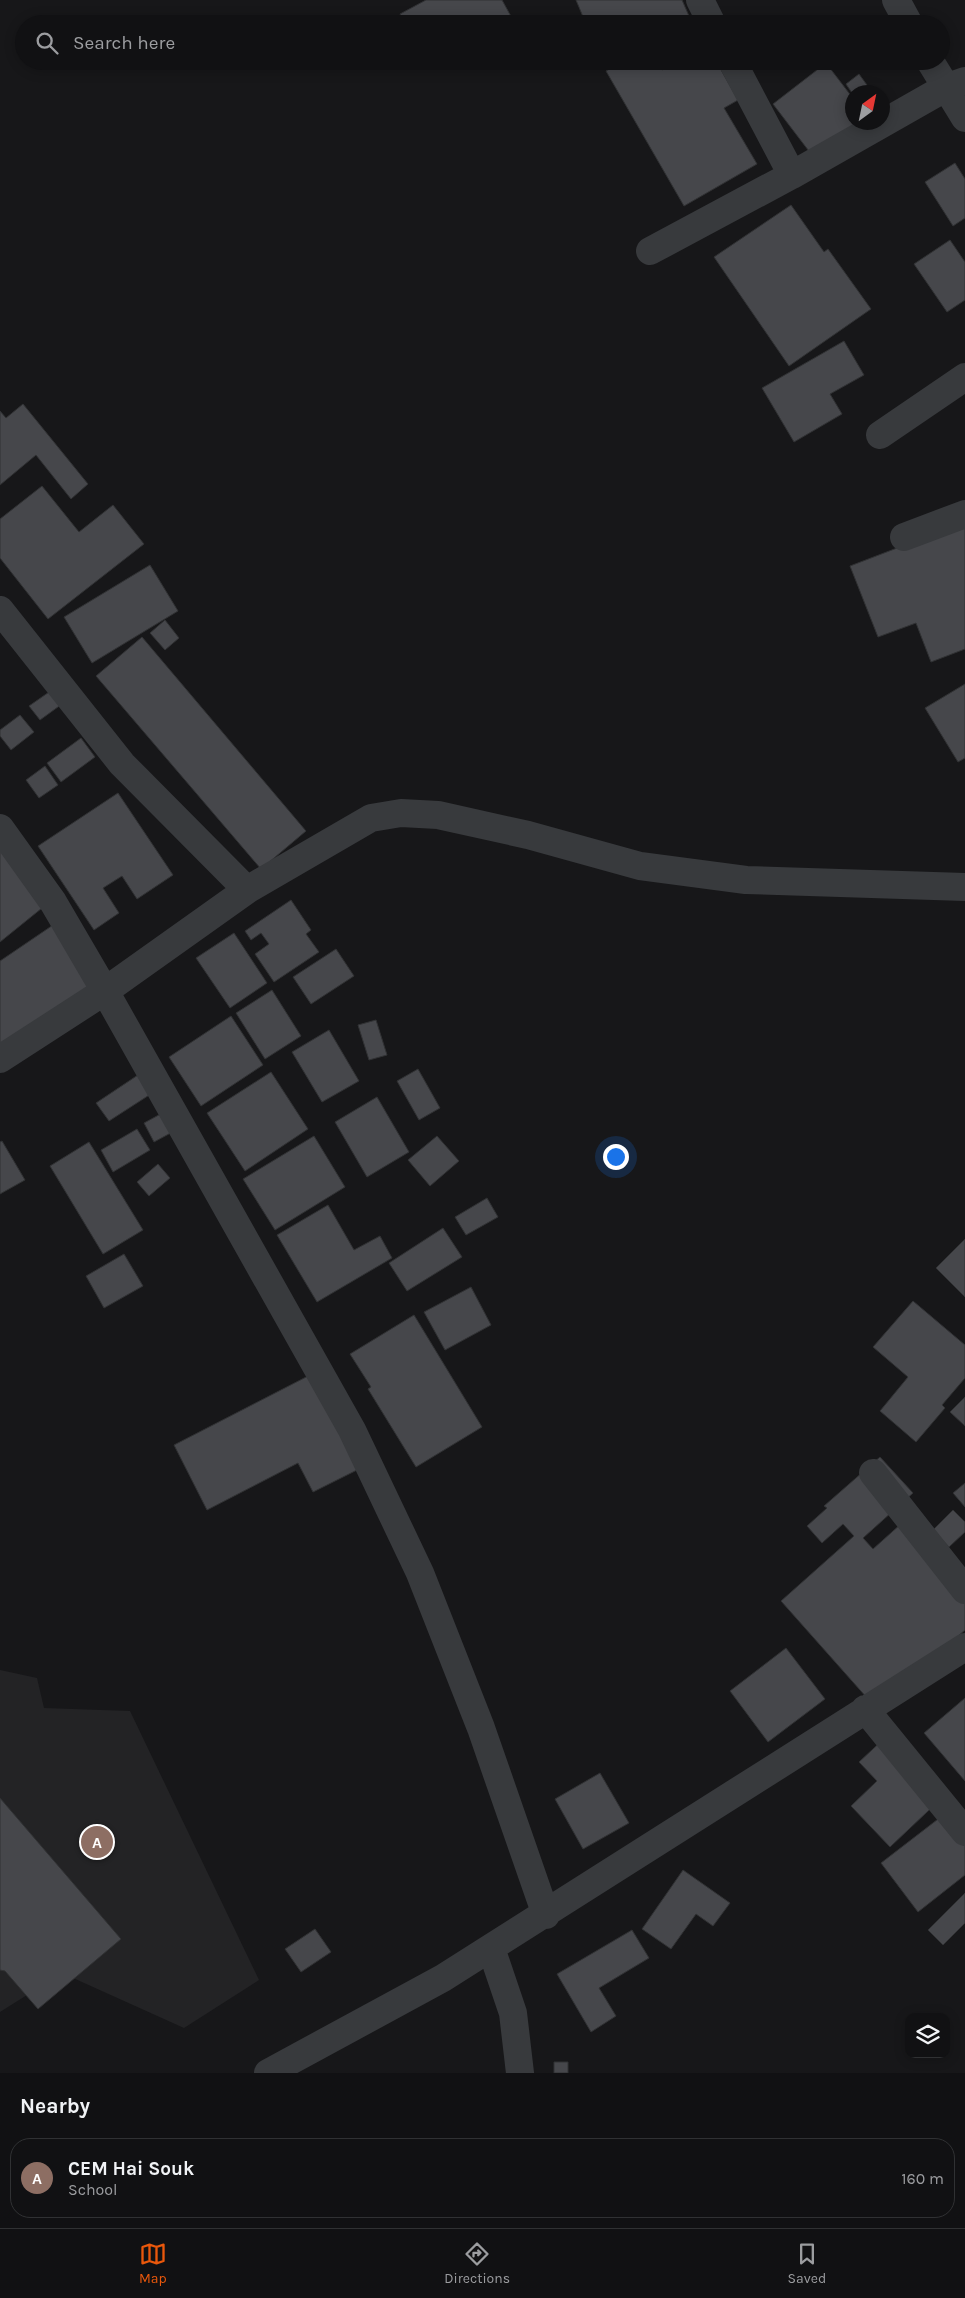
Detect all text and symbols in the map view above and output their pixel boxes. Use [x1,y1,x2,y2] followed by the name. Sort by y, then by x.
[15,15,950,70] search box
[33,29,61,57] icon: search
[73,32,175,54] text: Search here
[845,85,890,130] north arrow
[603,1144,629,1170] your location
[81,1823,113,1861] pin: A
[905,2013,950,2058] map controls
[905,2013,950,2058] button: layers
[20,2094,90,2118] text: Nearby
[68,2158,194,2180] text: CEM Hai Souk
[32,2169,42,2188] text: A
[901,2169,944,2188] text: 160 m
[68,2180,118,2199] text: School
[139,2240,167,2287] tab: Map
[444,2240,510,2287] tab: Directions
[788,2240,826,2287] tab: Saved

